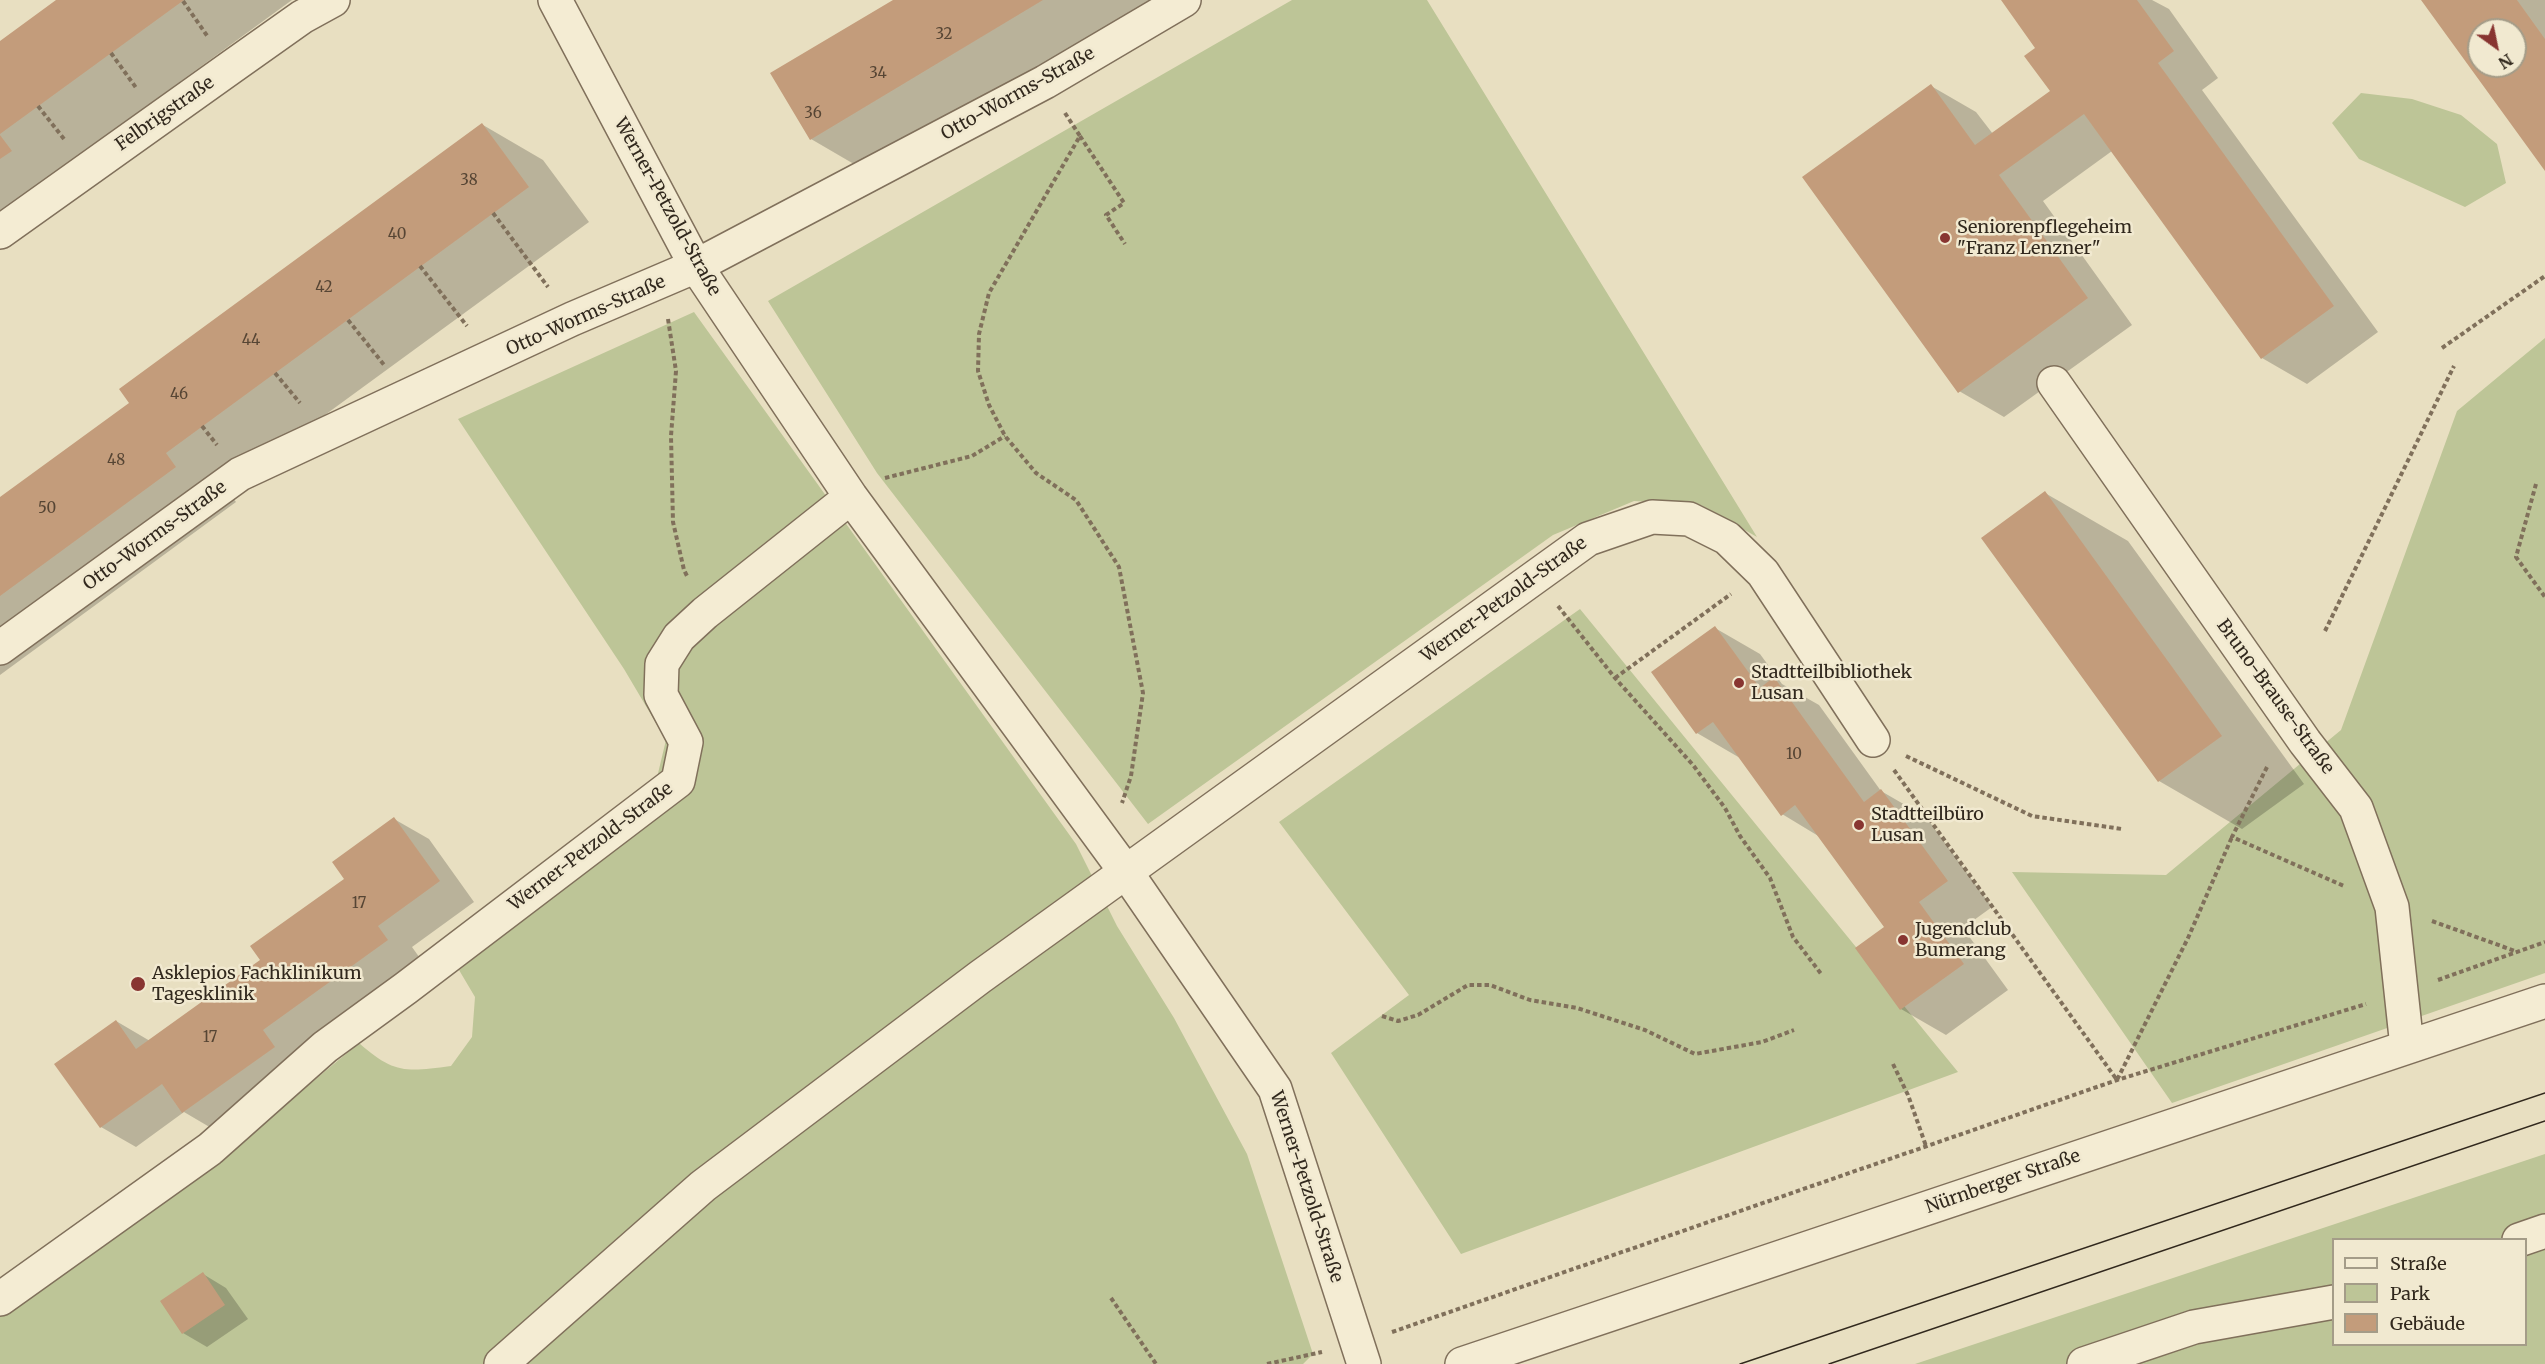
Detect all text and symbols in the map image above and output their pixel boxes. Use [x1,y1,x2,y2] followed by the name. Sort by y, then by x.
[2467,18,2527,78] north arrow
[935,26,953,44] house number: 32
[938,43,1098,145] street label: Otto-Worms-Straße
[2495,50,2516,73] text: N
[869,65,887,83] house number: 34
[112,72,218,156] street label: Felbrigstraße
[804,105,822,123] house number: 36
[609,114,725,300] street label: Werner-Petzold-Straße
[460,172,478,190] house number: 38
[1957,217,2132,260] place label: Seniorenpflegeheim "Franz Lenzner"
[388,226,406,244] house number: 40
[1938,231,1952,245] marker: Seniorenpflegeheim "Franz Lenzner"
[503,271,669,361] street label: Otto-Worms-Straße
[315,279,333,297] house number: 42
[242,332,260,350] house number: 44
[170,386,188,404] house number: 46
[107,452,125,470] house number: 48
[79,477,231,595] street label: Otto-Worms-Straße
[38,500,56,518] house number: 50
[1417,533,1591,667] street label: Werner-Petzold-Straße
[2212,615,2338,779] street label: Bruno-Brause-Straße
[1751,662,1912,704] place label: Stadtteilbibliothek Lusan
[1732,676,1746,690] marker: Stadtteilbibliothek Lusan
[1786,746,1802,764] house number: 10
[505,778,677,916] street label: Werner-Petzold-Straße
[1871,804,1984,846] place label: Stadtteilbüro Lusan
[1852,818,1866,832] marker: Stadtteilbüro Lusan
[352,895,366,913] house number: 17
[1915,919,2011,962] place label: Jugendclub Bumerang
[1896,933,1910,947] marker: Jugendclub Bumerang
[152,963,362,1006] place label: Asklepios Fachklinikum Tagesklinik
[129,975,147,993] marker: Asklepios Fachklinikum Tagesklinik
[203,1029,217,1047] house number: 17
[1265,1089,1347,1285] street label: Werner-Petzold-Straße
[1923,1145,2083,1219] street label: Nürnberger Straße
[2332,1238,2527,1346] legend
[2390,1252,2447,1275] text: Straße
[2390,1282,2430,1305] text: Park
[2390,1312,2465,1335] text: Gebäude

